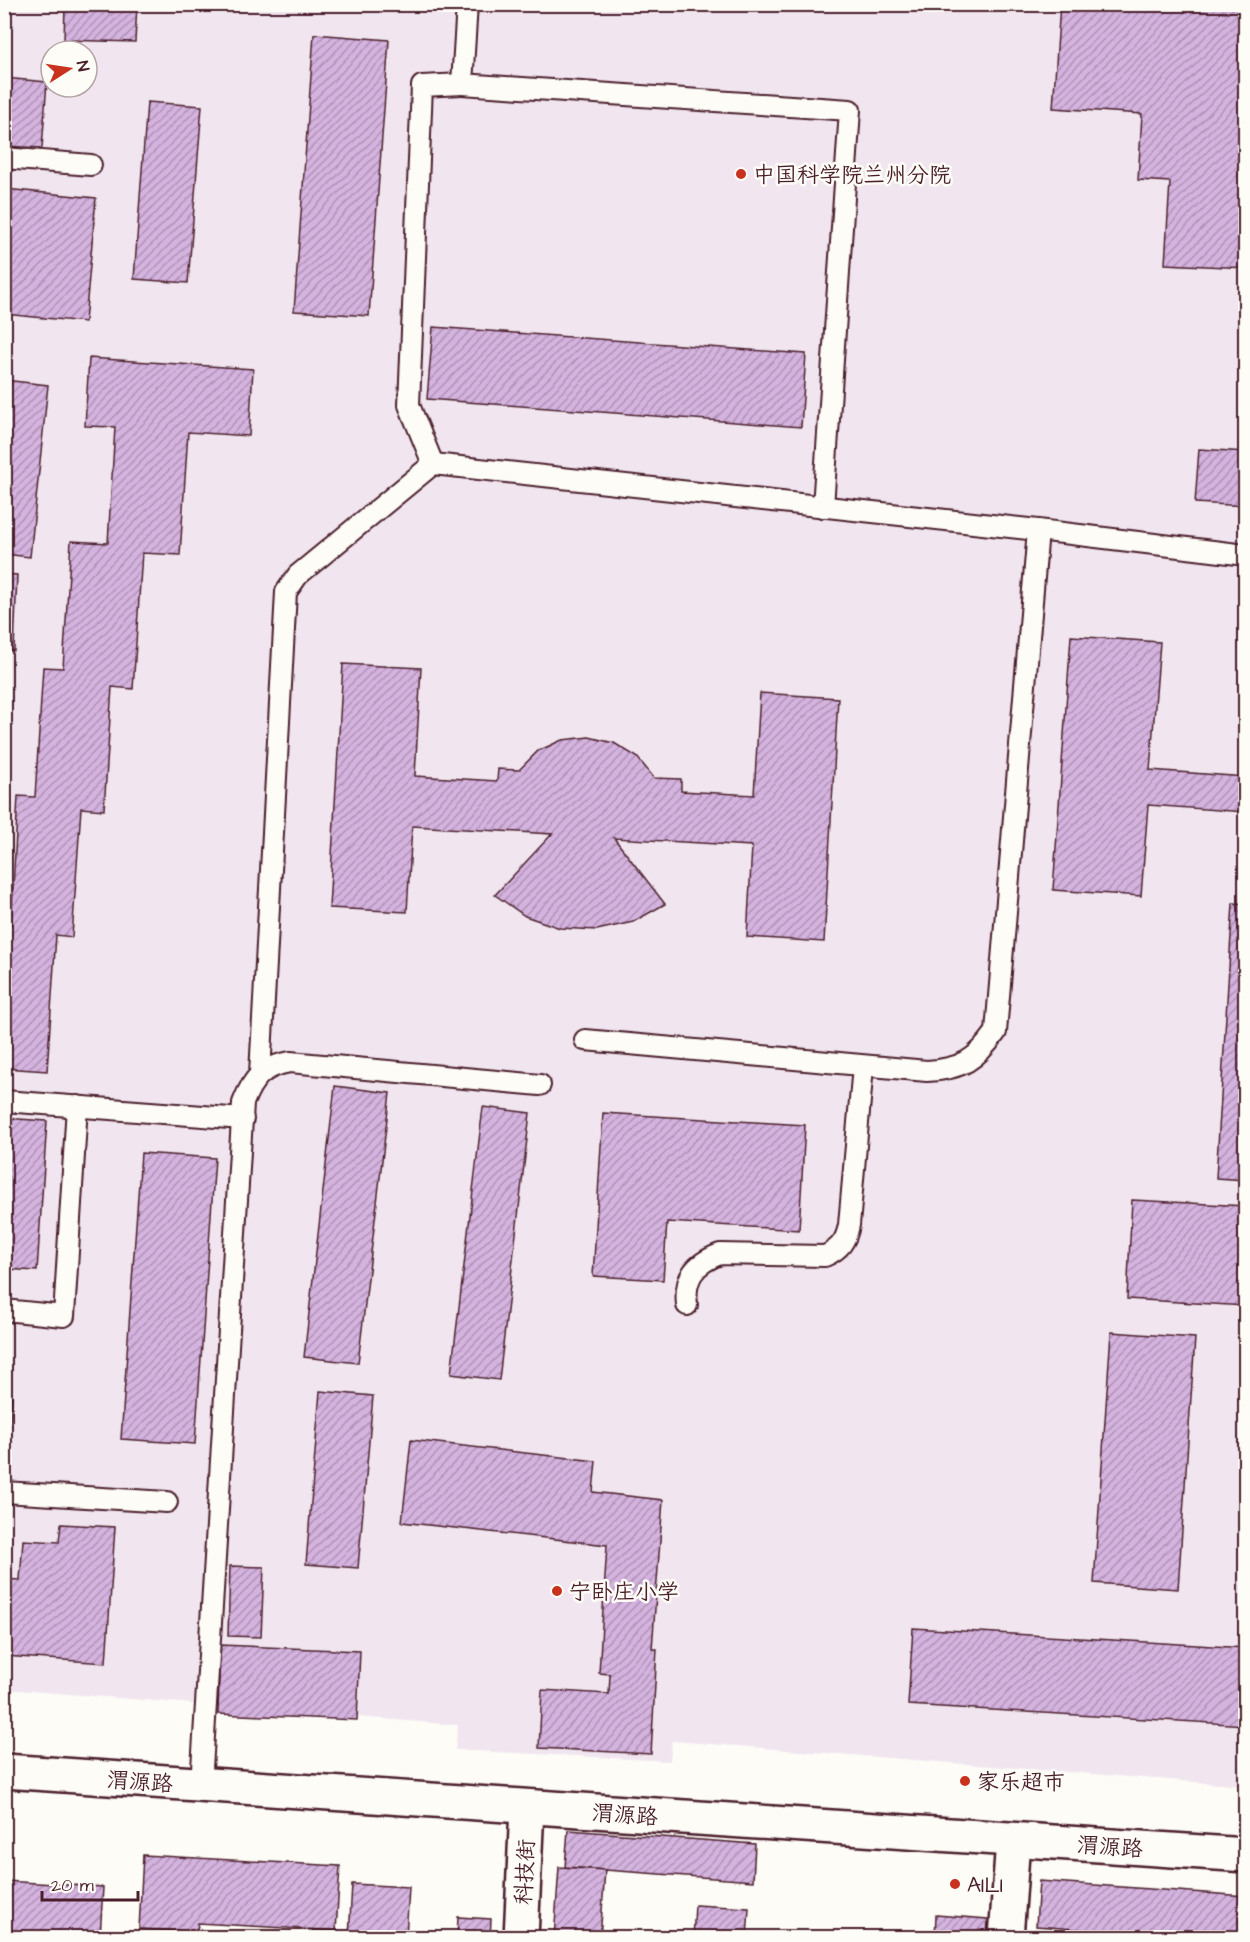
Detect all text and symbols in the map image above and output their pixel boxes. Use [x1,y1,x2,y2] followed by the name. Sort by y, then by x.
[39,39,99,99] north arrow
[71,59,94,73] text: N
[753,160,951,191] place label: 中国科学院兰州分院
[734,167,748,181] marker: 中国科学院兰州分院
[569,1577,679,1608] place label: 宁卧庄小学
[550,1584,564,1598] marker: 宁卧庄小学
[106,1765,174,1800] street label: 渭源路
[977,1767,1065,1798] place label: 家乐超市
[958,1774,972,1788] marker: 家乐超市
[591,1798,659,1833] street label: 渭源路
[1076,1830,1144,1865] street label: 渭源路
[508,1838,543,1906] street label: 科技街
[42,1864,138,1902] scale bar
[967,1870,1003,1901] place label: AILI
[51,1873,94,1898] text: 20 m
[948,1877,962,1891] marker: AILI

